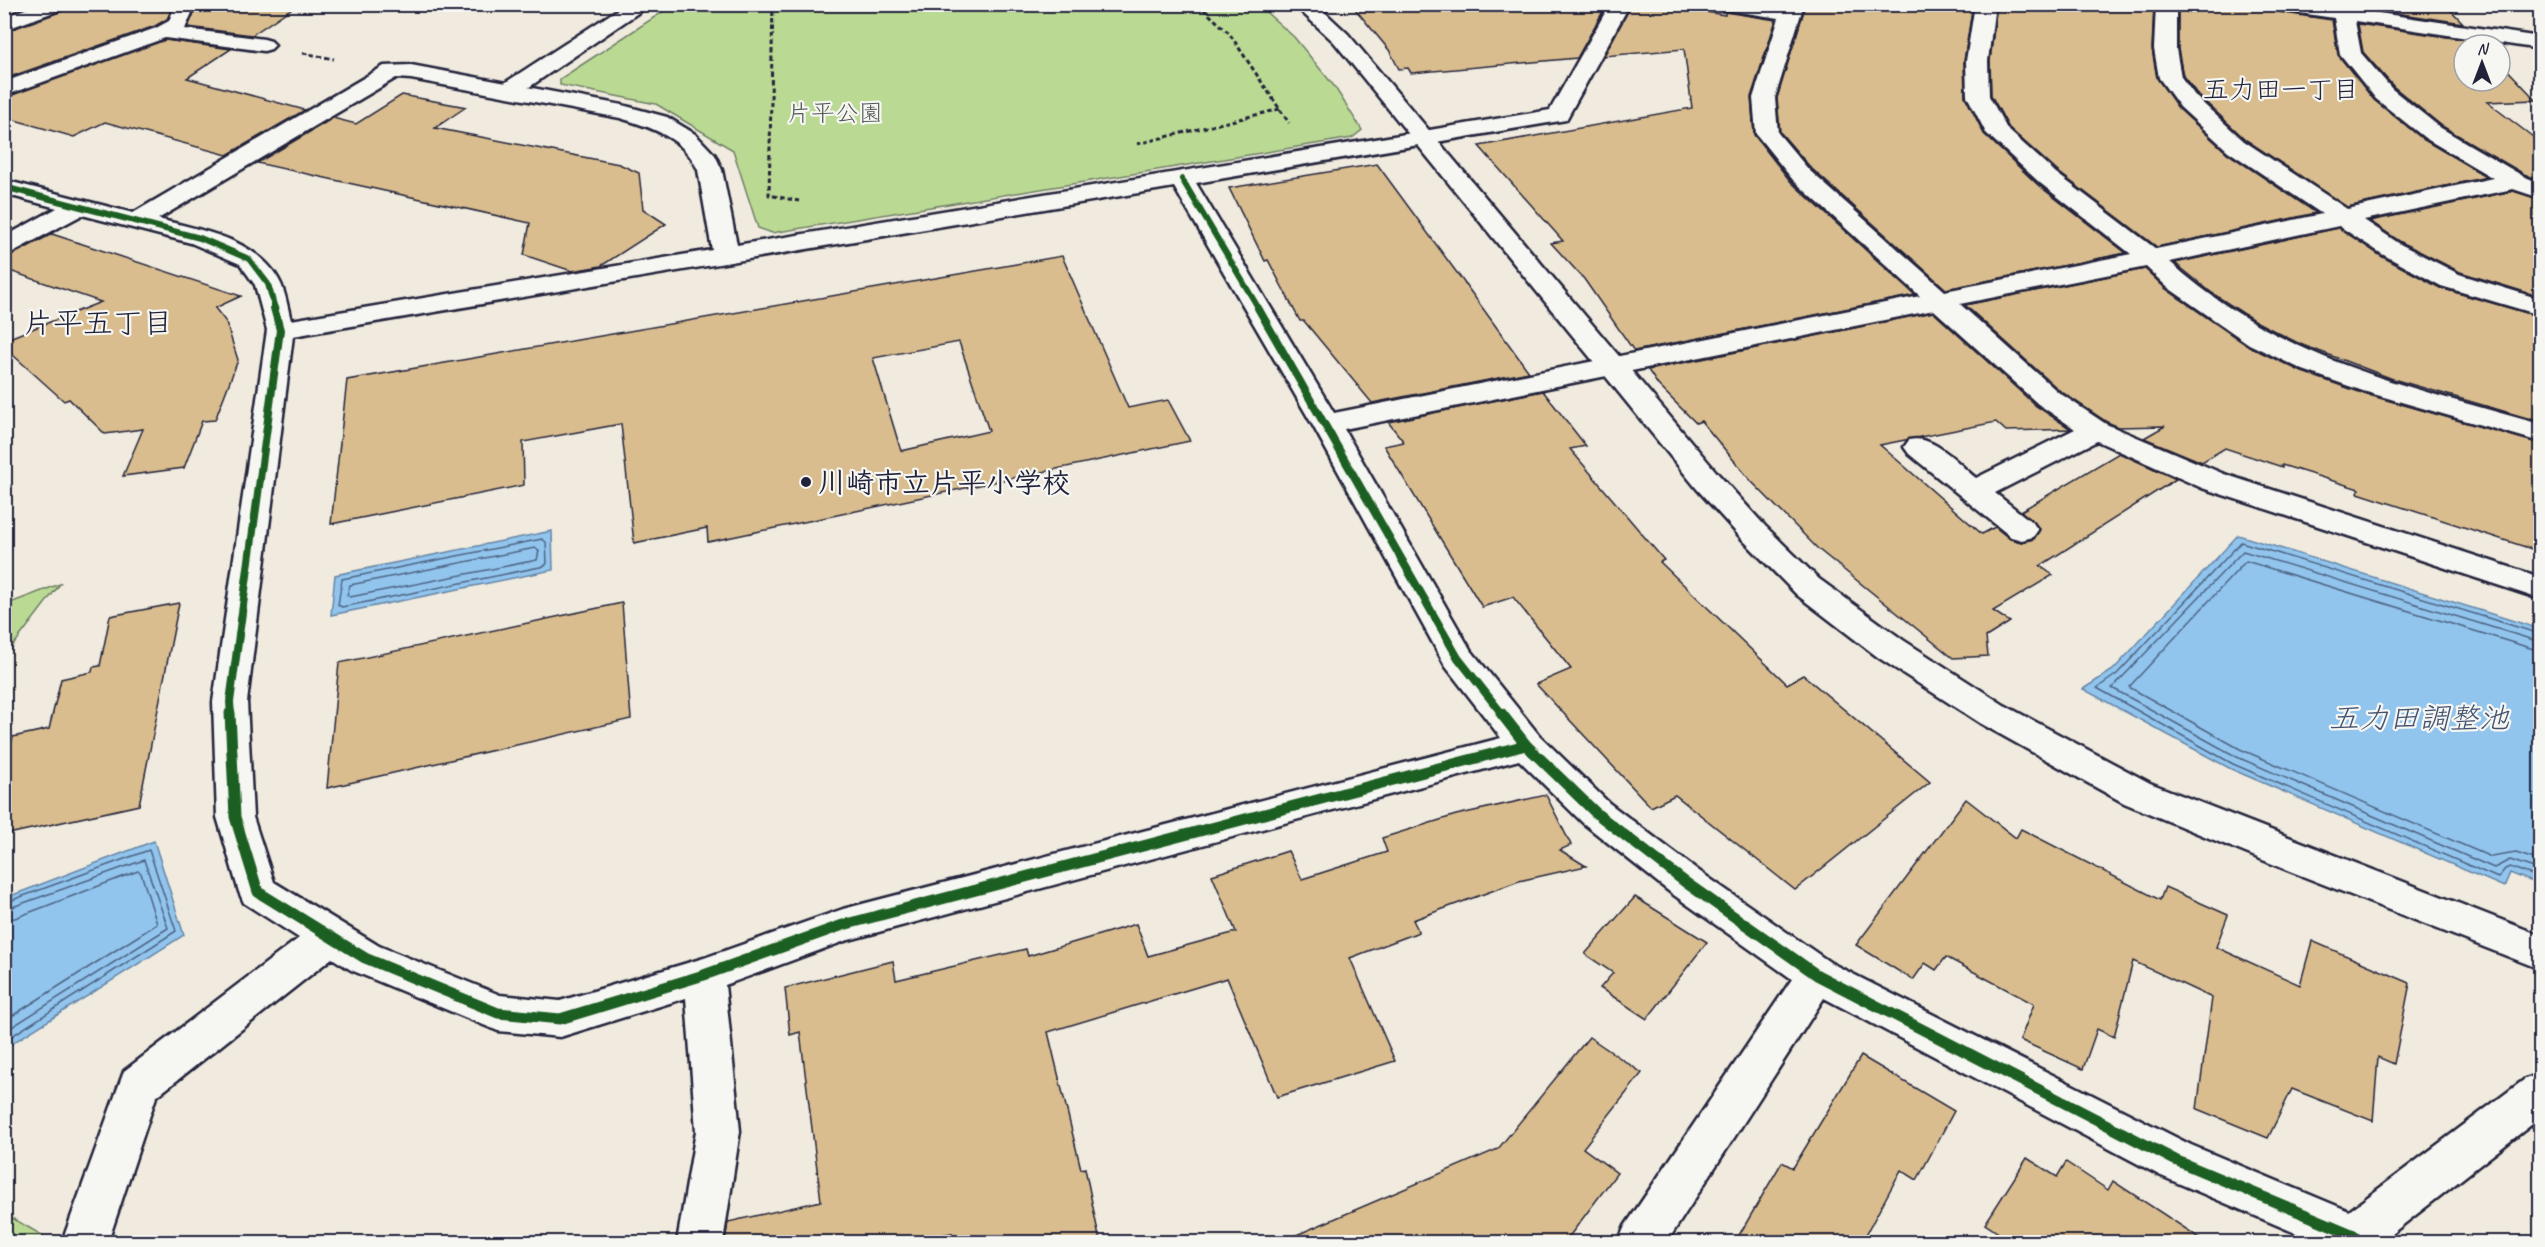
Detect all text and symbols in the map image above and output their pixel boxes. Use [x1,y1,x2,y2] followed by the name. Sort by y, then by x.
[2452,33,2512,93] north arrow
[2477,39,2490,59] text: N
[2203,73,2359,106] district label: 五力田一丁目
[787,98,883,128] park label: 片平公園
[23,304,173,342] district label: 片平五丁目
[818,465,1070,500] place label: 川崎市立片平小学校
[799,475,813,489] marker: 川崎市立片平小学校
[2329,699,2510,737] water label: 五力田調整池

